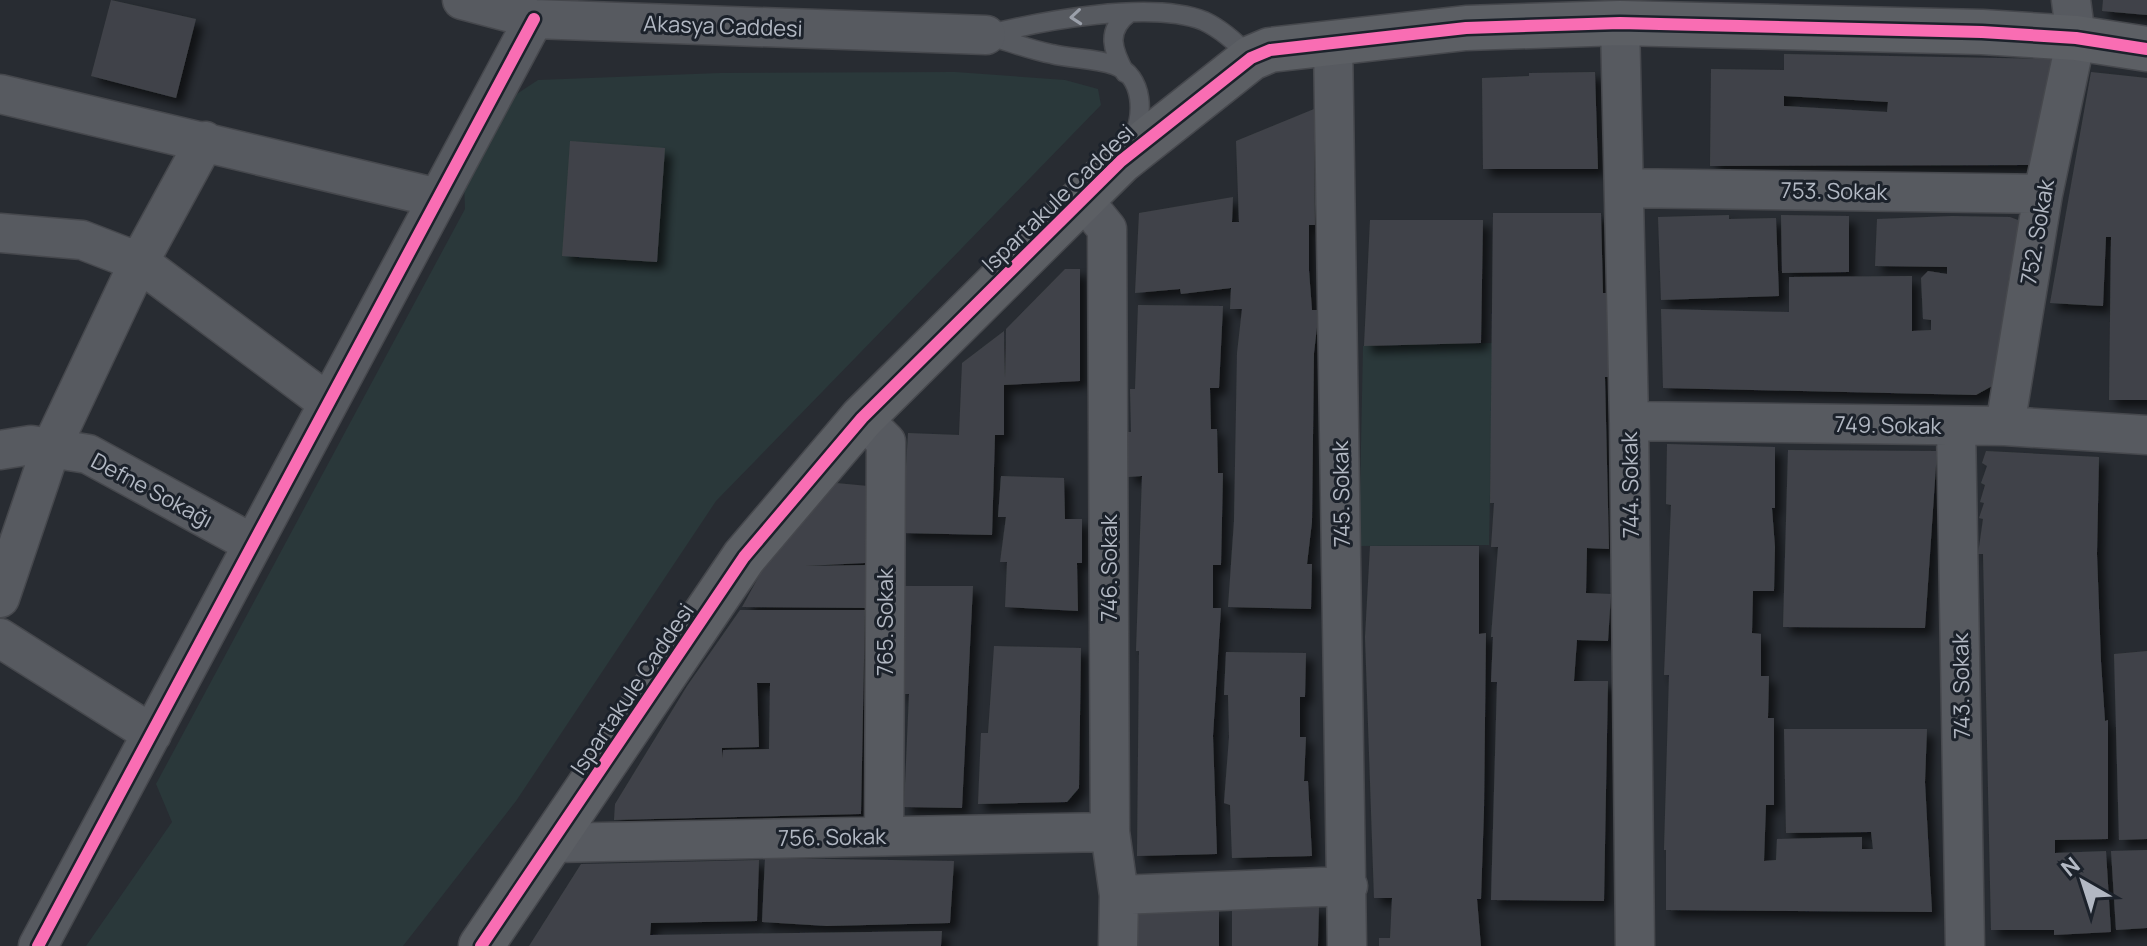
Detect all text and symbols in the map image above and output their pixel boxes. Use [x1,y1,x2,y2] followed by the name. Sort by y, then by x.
[643,8,803,44] street label: Akasya Caddesi
[1069,8,1082,25] one-way arrow
[975,117,1141,279] street label: Ispartakule Caddesi
[1780,175,1889,207] street label: 753. Sokak
[2013,176,2061,287] street label: 752. Sokak
[1834,409,1943,441] street label: 749. Sokak
[1614,430,1646,538] street label: 744. Sokak
[1325,439,1357,547] street label: 745. Sokak
[86,445,218,535] street label: Defne Sokağı
[1094,513,1124,622] street label: 746. Sokak
[870,567,900,676] street label: 765. Sokak
[563,597,701,781] street label: Ispartakule Caddesi
[1945,632,1977,739] street label: 743. Sokak
[778,821,887,853] street label: 756. Sokak
[2043,842,2123,922] north arrow
[2055,850,2086,883] text: N

